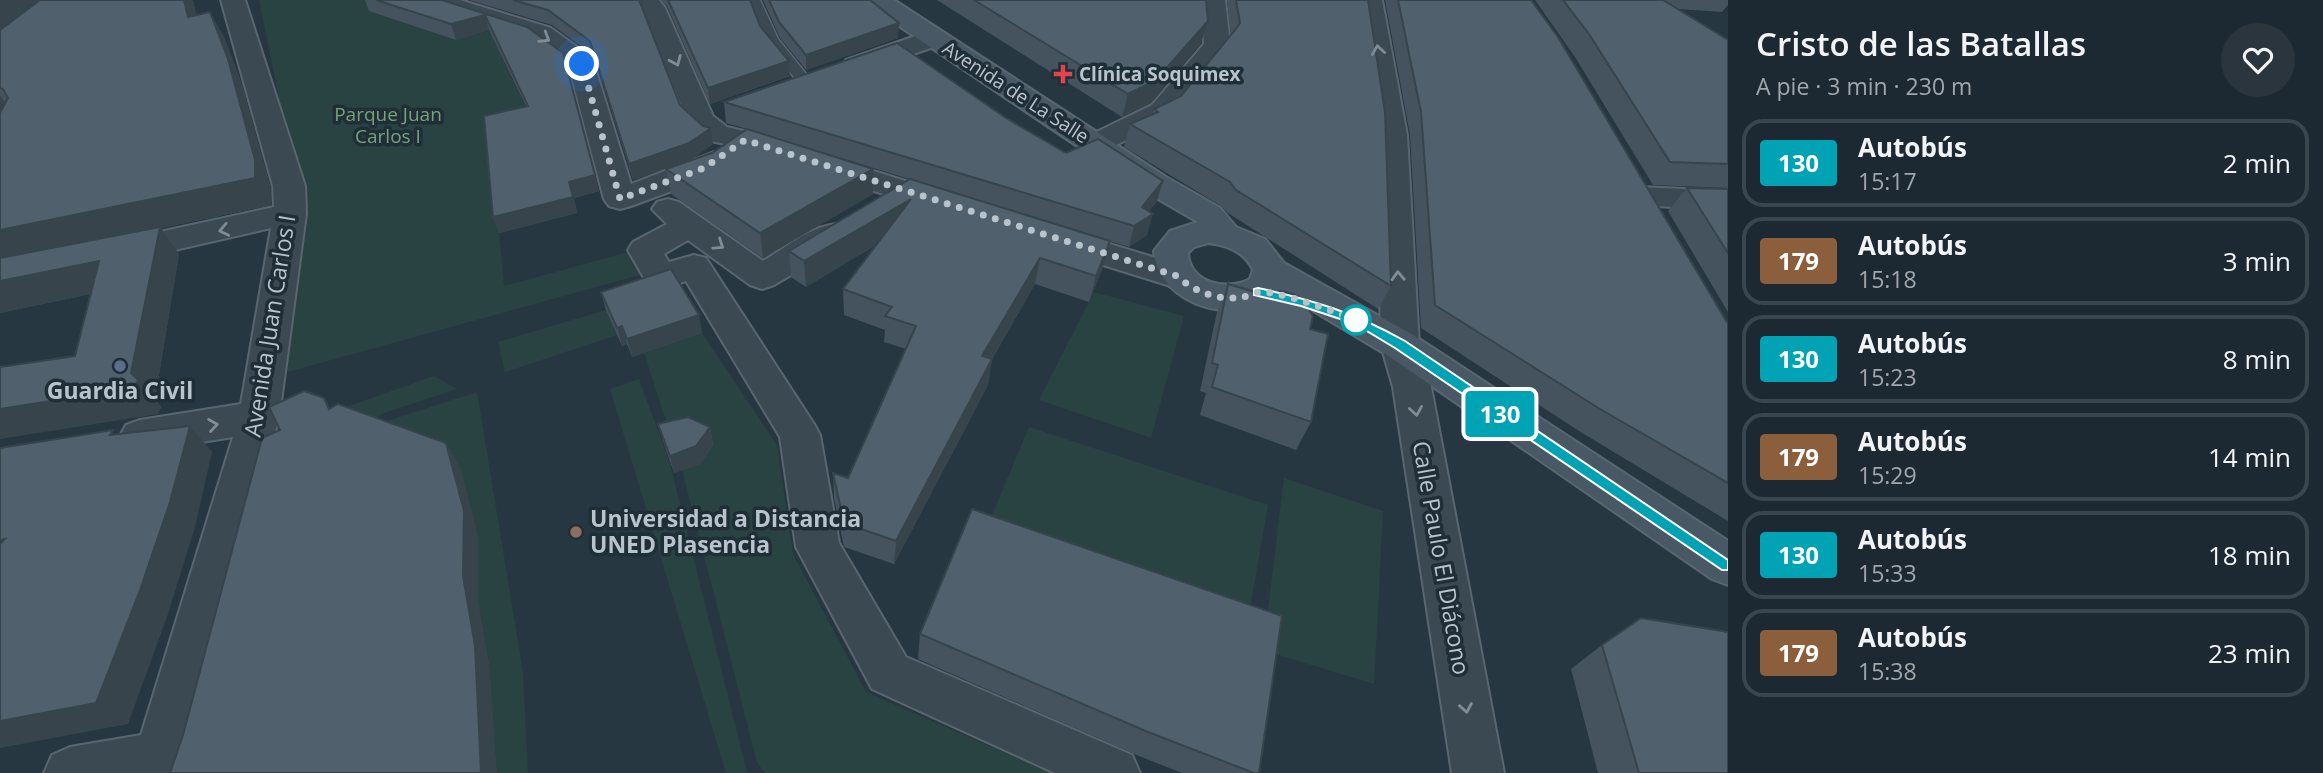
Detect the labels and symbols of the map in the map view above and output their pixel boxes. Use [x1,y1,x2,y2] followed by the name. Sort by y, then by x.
[537,29,550,42] one-way arrow
[938,35,1094,149] street label: Avenida de La Salle
[1371,44,1386,56] one-way arrow
[564,46,599,81] your location
[667,55,681,67] one-way arrow
[1079,61,1241,87] place label: Clínica Soquimex
[1053,64,1073,84] marker: Clínica Soquimex
[334,101,442,149] park label: Parque Juan Carlos I
[236,212,302,439] street label: Avenida Juan Carlos I
[218,222,230,237] one-way arrow
[711,237,724,249] one-way arrow
[1390,271,1405,282] one-way arrow
[1341,305,1371,335] unlabelled marker
[112,358,128,374] marker: Guardia Civil
[47,374,193,406] place label: Guardia Civil
[1460,391,1540,437] line badge: 130
[1408,405,1423,417] one-way arrow
[207,418,218,433] one-way arrow
[1406,438,1478,677] street label: Calle Paulo El Diácono
[590,502,861,560] place label: Universidad a Distancia UNED Plasencia
[568,524,584,540] marker: Universidad a Distancia UNED Plasencia
[1458,702,1473,713] one-way arrow

